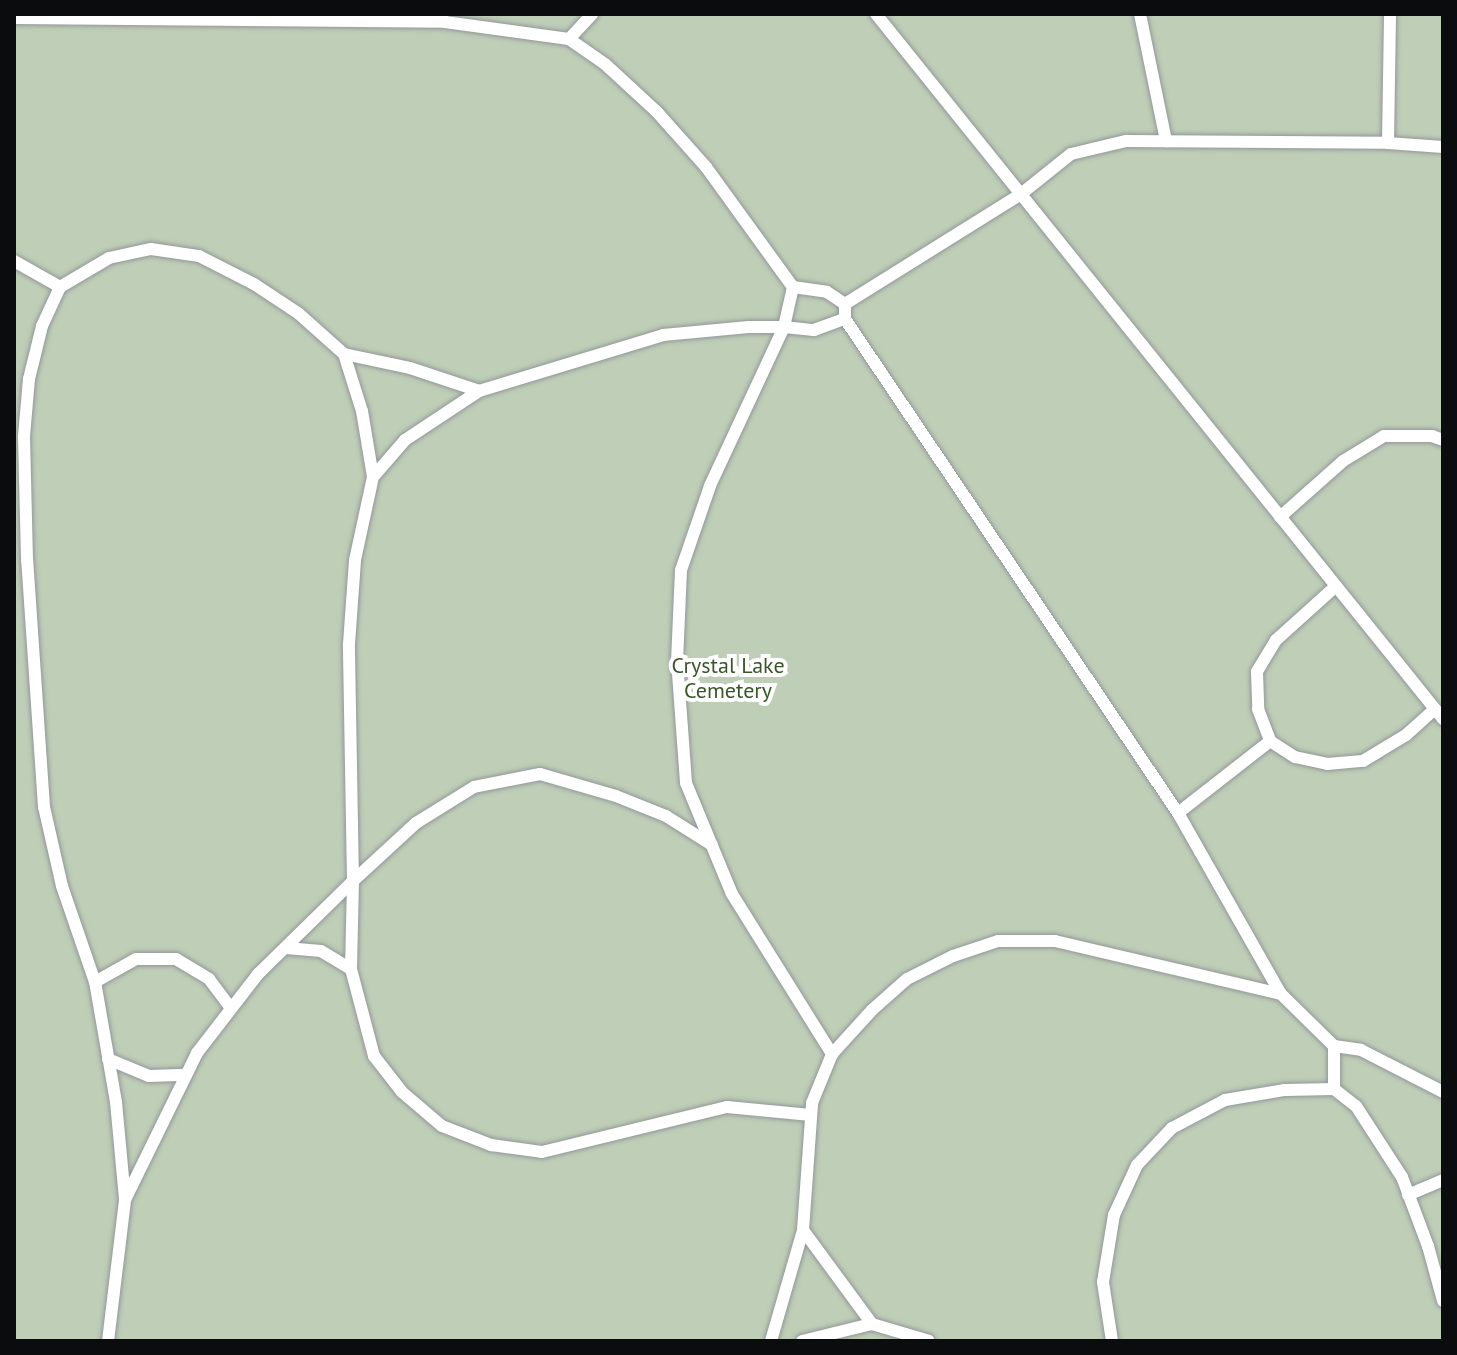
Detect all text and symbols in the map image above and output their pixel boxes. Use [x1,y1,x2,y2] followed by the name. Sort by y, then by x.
[671,652,785,704] park label: Crystal Lake Cemetery

